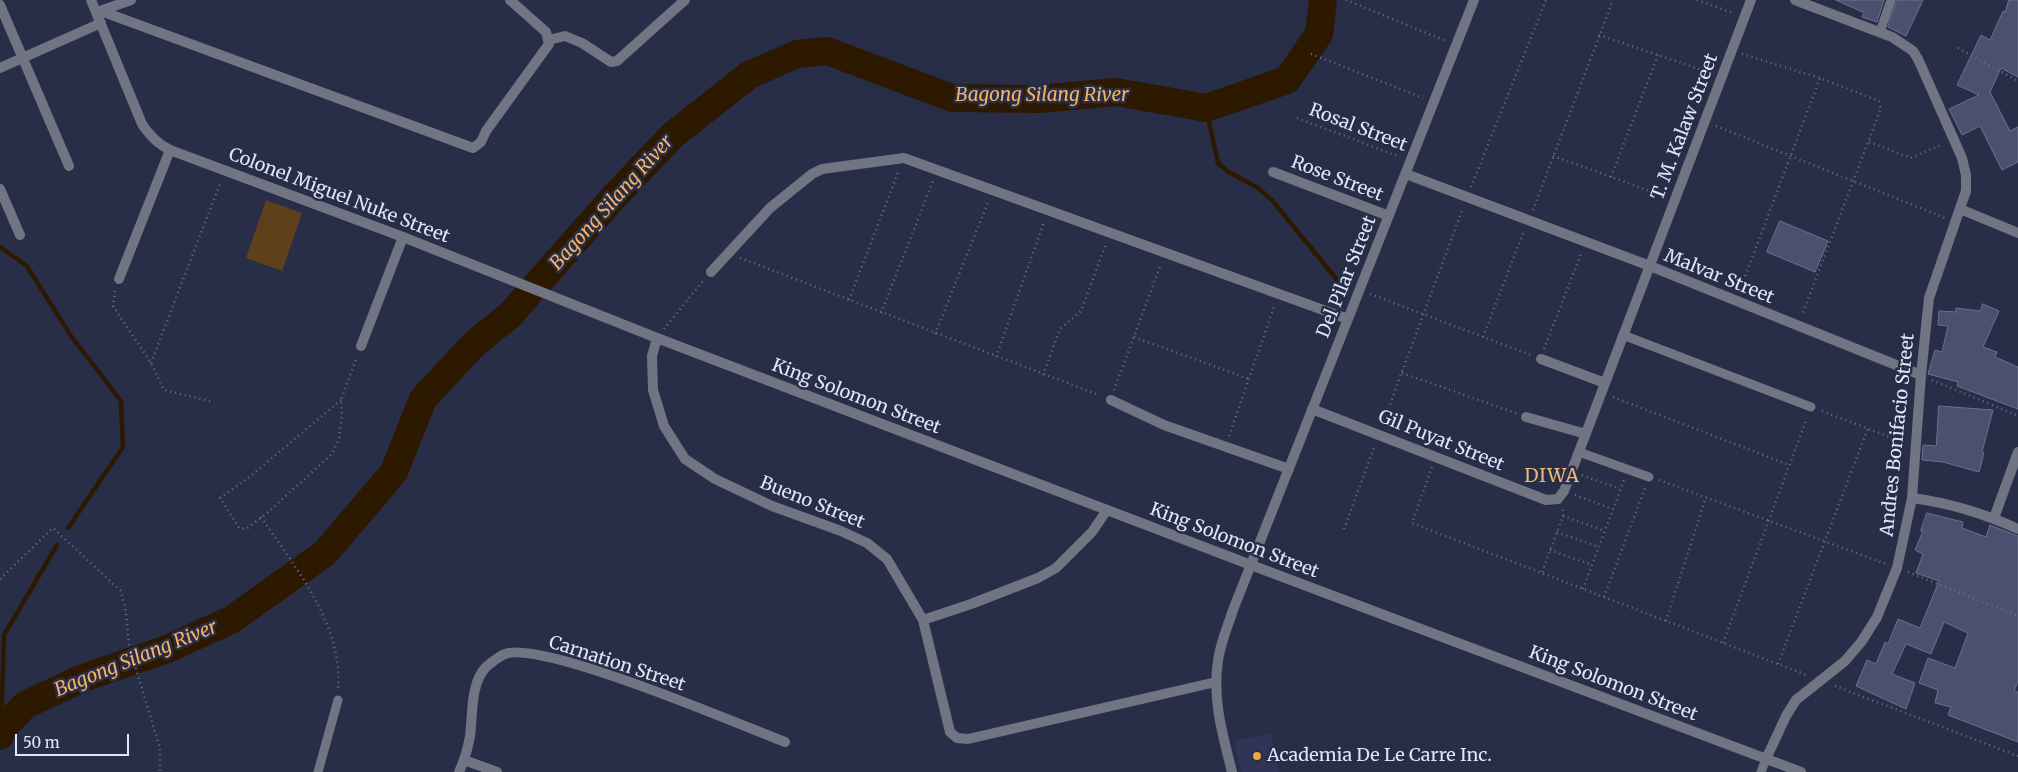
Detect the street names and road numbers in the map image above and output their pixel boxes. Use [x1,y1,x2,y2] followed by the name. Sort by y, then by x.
[1647,51,1723,203] street label: T. M. Kalaw Street
[1306,99,1410,157] street label: Rosal Street
[226,144,452,248] street label: Colonel Miguel Nuke Street
[1288,152,1386,206] street label: Rose Street
[1313,213,1381,341] street label: Del Pilar Street
[1661,245,1777,309] street label: Malvar Street
[1877,332,1919,538] street label: Andres Bonifacio Street
[769,355,943,439] street label: King Solomon Street
[1375,406,1507,476] street label: Gil Puyat Street
[757,472,867,534] street label: Bueno Street
[1147,499,1321,583] street label: King Solomon Street
[546,632,688,696] street label: Carnation Street
[1526,642,1700,726] street label: King Solomon Street

